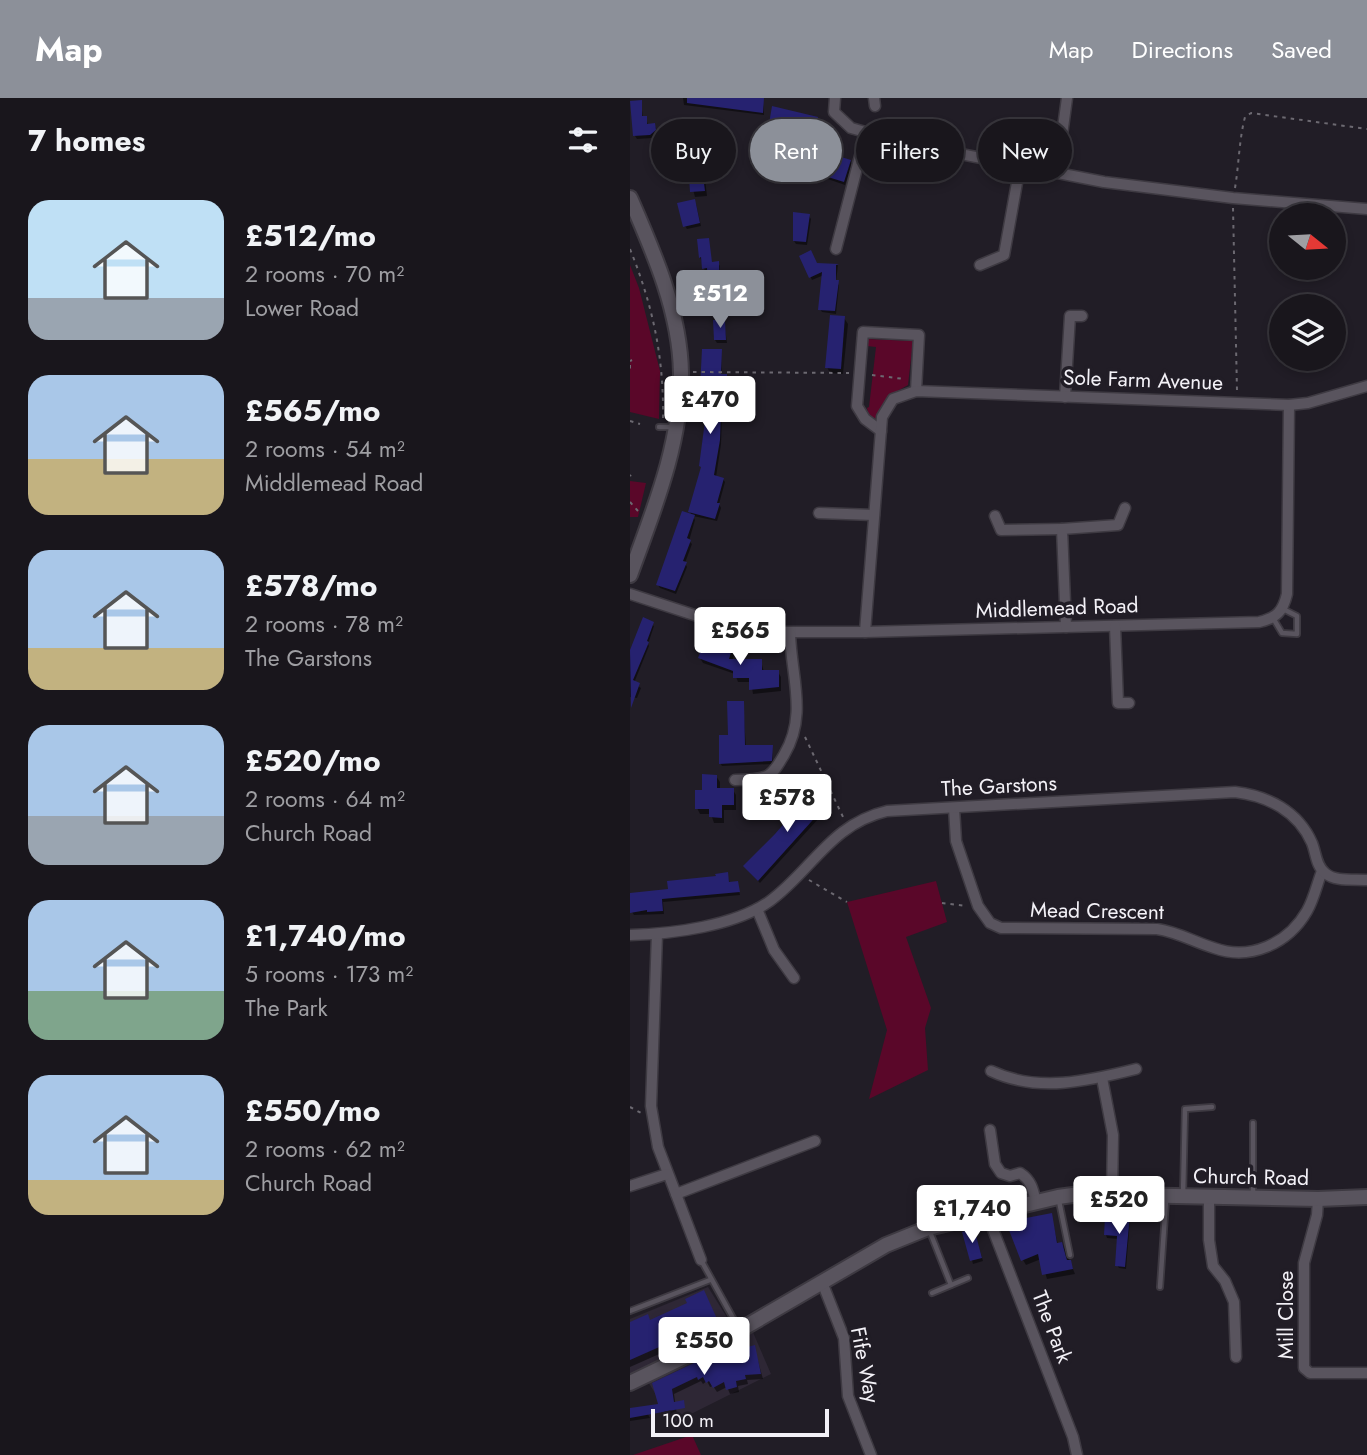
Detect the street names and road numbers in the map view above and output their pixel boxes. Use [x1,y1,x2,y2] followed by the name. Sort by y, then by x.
[1062,362,1224,398] street label: Sole Farm Avenue
[975,590,1139,626] street label: Middlemead Road
[940,768,1058,804] street label: The Garstons
[1030,895,1164,927] street label: Mead Crescent
[1193,1161,1309,1193] street label: Church Road
[1271,1271,1301,1359] street label: Mill Close
[1024,1286,1080,1368] street label: The Park
[843,1324,887,1406] street label: Fife Way

